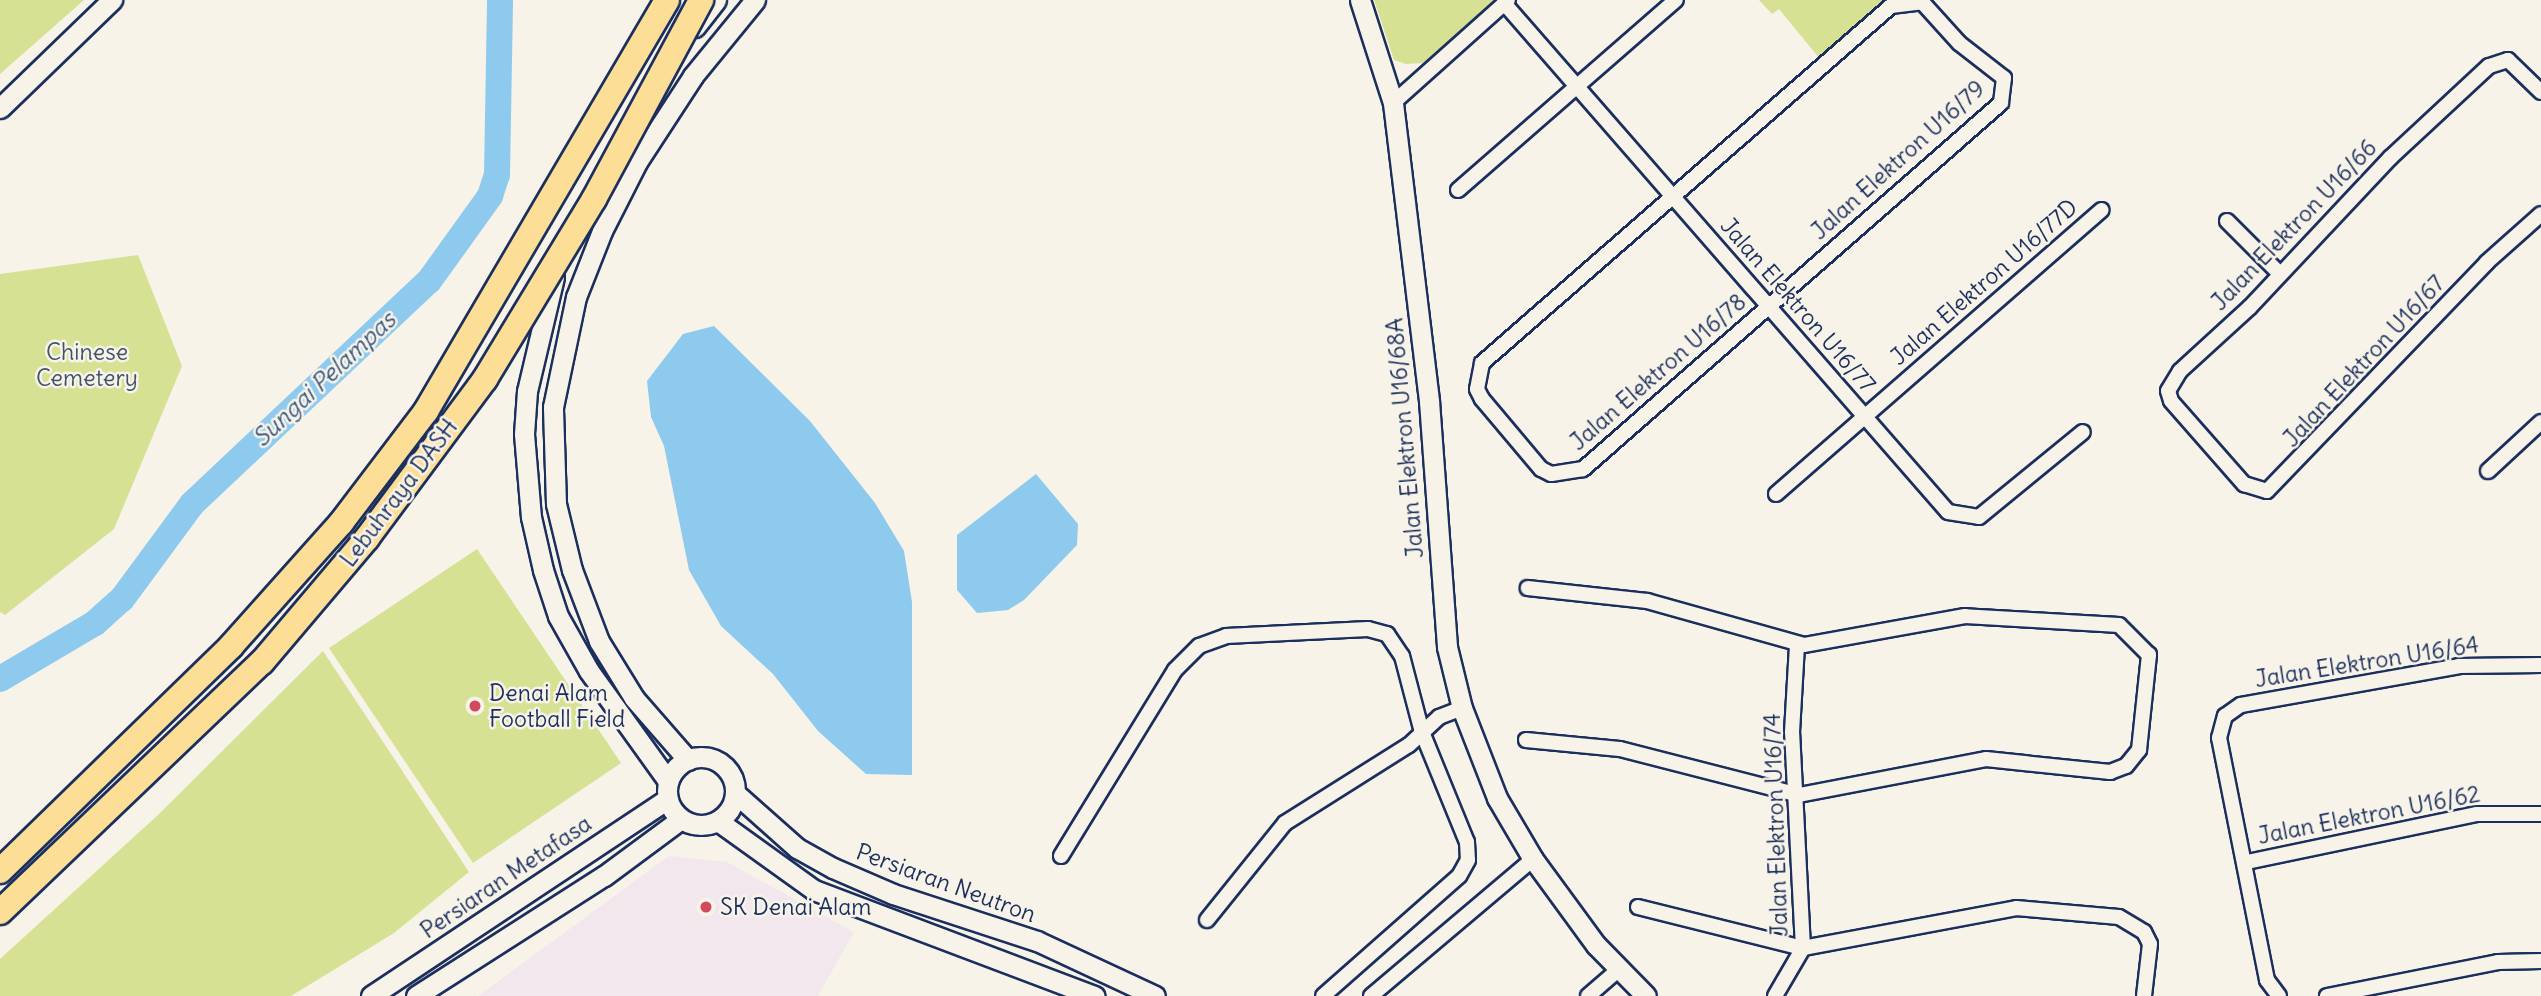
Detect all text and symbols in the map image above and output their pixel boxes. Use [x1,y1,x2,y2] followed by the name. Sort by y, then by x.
[1805,75,1991,245] street label: Jalan Elektron U16/79
[2205,134,2383,316] street label: Jalan Elektron U16/66
[1885,193,2083,371] street label: Jalan Elektron U16/77D
[1715,212,1881,398] street label: Jalan Elektron U16/77
[2277,270,2451,452] street label: Jalan Elektron U16/67
[1564,288,1752,456] street label: Jalan Elektron U16/78
[247,306,401,452] water label: Sungai Pelampas
[1381,317,1429,559] street label: Jalan Elektron U16/68A
[36,338,138,392] park label: Chinese Cemetery
[334,414,464,572] street label: Lebuhraya DASH
[2253,631,2481,693] street label: Jalan Elektron U16/64
[489,679,625,733] place label: Denai Alam Football Field
[467,698,483,714] marker: Denai Alam Football Field
[1758,713,1794,937] street label: Jalan Elektron U16/74
[2256,780,2482,850] street label: Jalan Elektron U16/62
[415,810,597,944] street label: Persiaran Metafasa
[852,838,1040,928] street label: Persiaran Neutron
[720,893,871,921] place label: SK Denai Alam
[698,899,714,915] marker: SK Denai Alam

